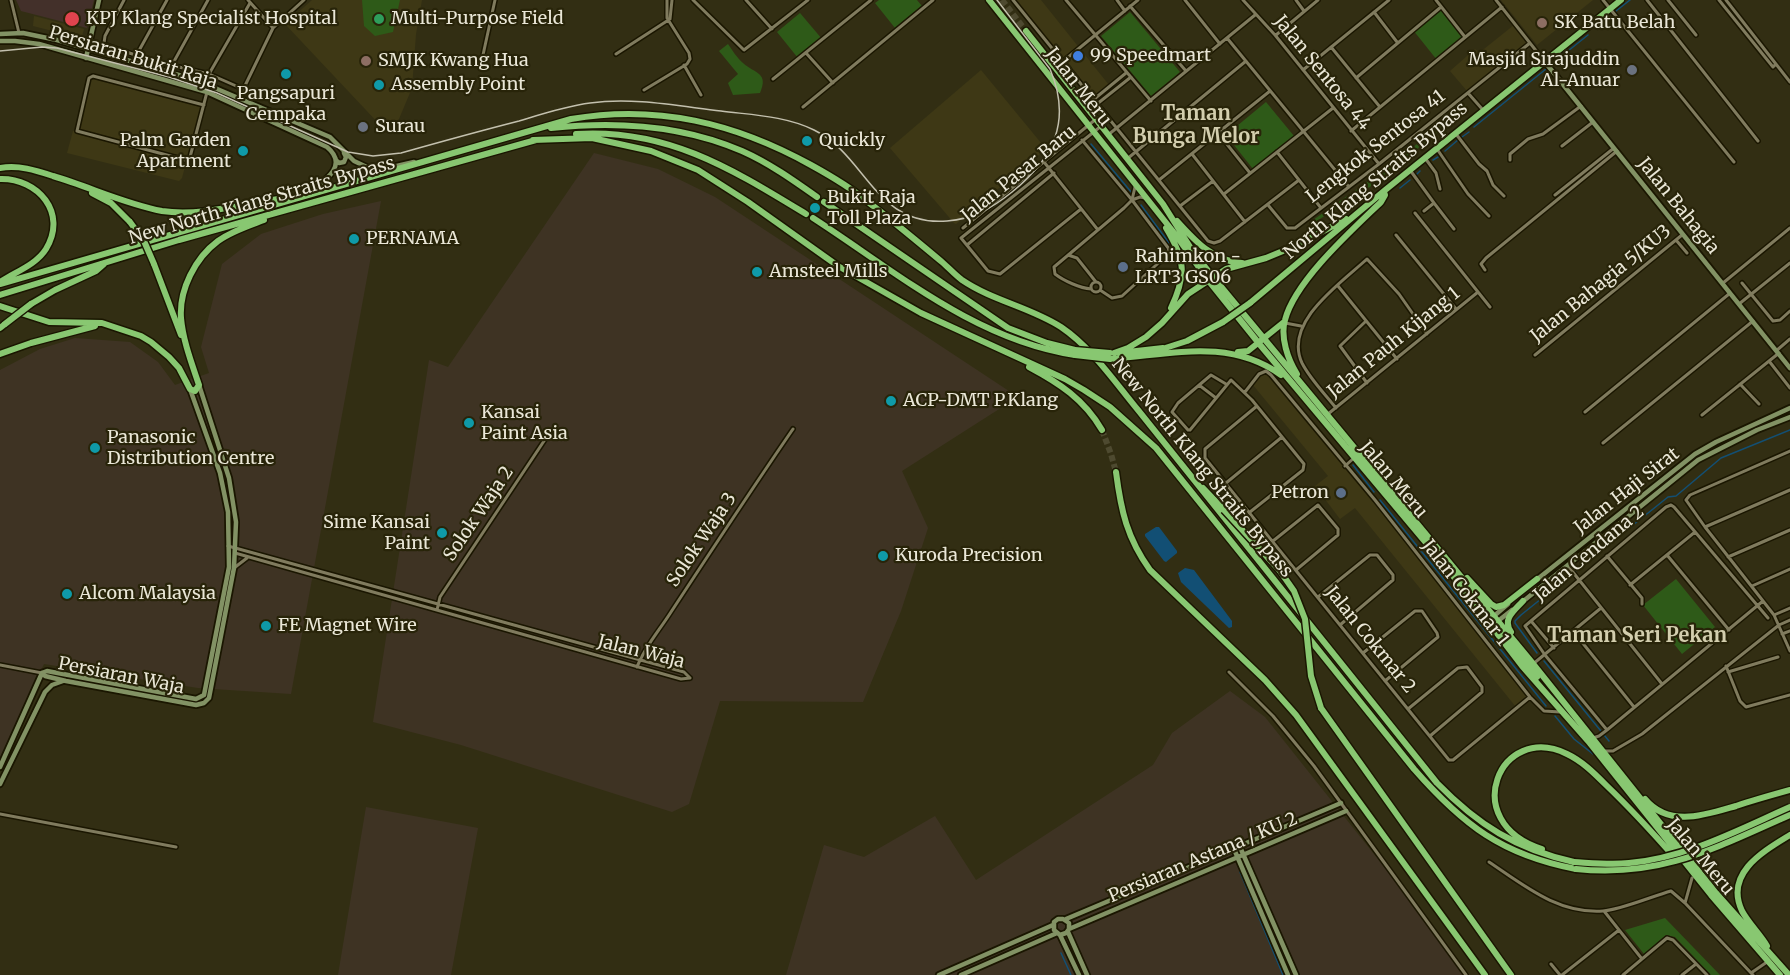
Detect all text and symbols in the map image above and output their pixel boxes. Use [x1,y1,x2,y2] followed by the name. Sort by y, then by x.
[86,8,337,30] place label: KPJ Klang Specialist Hospital
[391,8,564,30] place label: Multi-Purpose Field
[63,10,81,28] marker: KPJ Klang Specialist Hospital
[1269,11,1375,135] street label: Jalan Sentosa 44
[372,12,386,26] marker: Multi-Purpose Field
[1554,12,1675,34] place label: SK Batu Belah
[1535,16,1549,30] marker: SK Batu Belah
[46,22,220,94] street label: Persiaran Bukit Raja
[1041,43,1115,131] street label: Jalan Meru
[1090,45,1211,67] place label: 99 Speedmart
[1071,49,1085,63] marker: 99 Speedmart
[1468,49,1620,92] place label: Masjid Sirajuddin Al-Anuar
[378,50,529,72] place label: SMJK Kwang Hua
[359,54,373,68] marker: SMJK Kwang Hua
[1625,63,1639,77] marker: Masjid Sirajuddin Al-Anuar
[279,67,293,81] marker: Pangsapuri Cempaka
[391,74,525,96] place label: Assembly Point
[372,78,386,92] marker: Assembly Point
[237,83,335,125] place label: Pangsapuri Cempaka
[1302,86,1450,208] street label: Lengkok Sentosa 41
[1280,98,1472,264] street label: North Klang Straits Bypass
[1132,102,1260,149] district label: Taman Bunga Melor
[375,116,425,138] place label: Surau
[356,120,370,134] marker: Surau
[957,121,1081,227] street label: Jalan Pasar Baru
[120,130,231,172] place label: Palm Garden Apartment
[819,130,885,152] place label: Quickly
[800,134,814,148] marker: Quickly
[236,144,250,158] marker: Palm Garden Apartment
[126,153,398,249] street label: New North Klang Straits Bypass
[1633,154,1723,258] street label: Jalan Bahagia
[827,187,916,230] place label: Bukit Raja Toll Plaza
[808,201,822,215] marker: Bukit Raja Toll Plaza
[1526,221,1676,347] street label: Jalan Bahagia 5/KU3
[366,228,459,250] place label: PERNAMA
[347,232,361,246] marker: PERNAMA
[1135,246,1241,288] place label: Rahimkon - LRT3 GS06
[1116,260,1130,274] marker: Rahimkon - LRT3 GS06
[769,261,888,283] place label: Amsteel Mills
[750,265,764,279] marker: Amsteel Mills
[1324,283,1464,403] street label: Jalan Pauh Kijang 1
[1107,354,1297,582] street label: New North Klang Straits Bypass
[903,390,1058,412] place label: ACP-DMT P.Klang
[884,394,898,408] marker: ACP-DMT P.Klang
[481,402,568,444] place label: Kansai Paint Asia
[462,416,476,430] marker: Kansai Paint Asia
[107,427,274,470] place label: Panasonic Distribution Centre
[1355,437,1431,523] street label: Jalan Meru
[88,441,102,455] marker: Panasonic Distribution Centre
[1570,443,1684,539] street label: Jalan Haji Sirat
[439,463,519,565] street label: Solok Waja 2
[1271,482,1329,504] place label: Petron
[1334,486,1348,500] marker: Petron
[663,489,741,591] street label: Solok Waja 3
[1529,502,1649,606] street label: Jalan Cendana 2
[323,512,430,554] place label: Sime Kansai Paint
[435,526,449,540] marker: Sime Kansai Paint
[1417,536,1513,650] street label: Jalan Cokmar 1
[895,545,1043,567] place label: Kuroda Precision
[876,549,890,563] marker: Kuroda Precision
[1320,582,1420,698] street label: Jalan Cokmar 2
[79,583,216,605] place label: Alcom Malaysia
[60,587,74,601] marker: Alcom Malaysia
[278,615,417,637] place label: FE Magnet Wire
[259,619,273,633] marker: FE Magnet Wire
[1547,624,1727,648] district label: Taman Seri Pekan
[595,631,687,673] street label: Jalan Waja
[56,653,186,699] street label: Persiaran Waja
[1105,808,1301,908] street label: Persiaran Astana / KU 2
[1662,814,1738,900] street label: Jalan Meru

